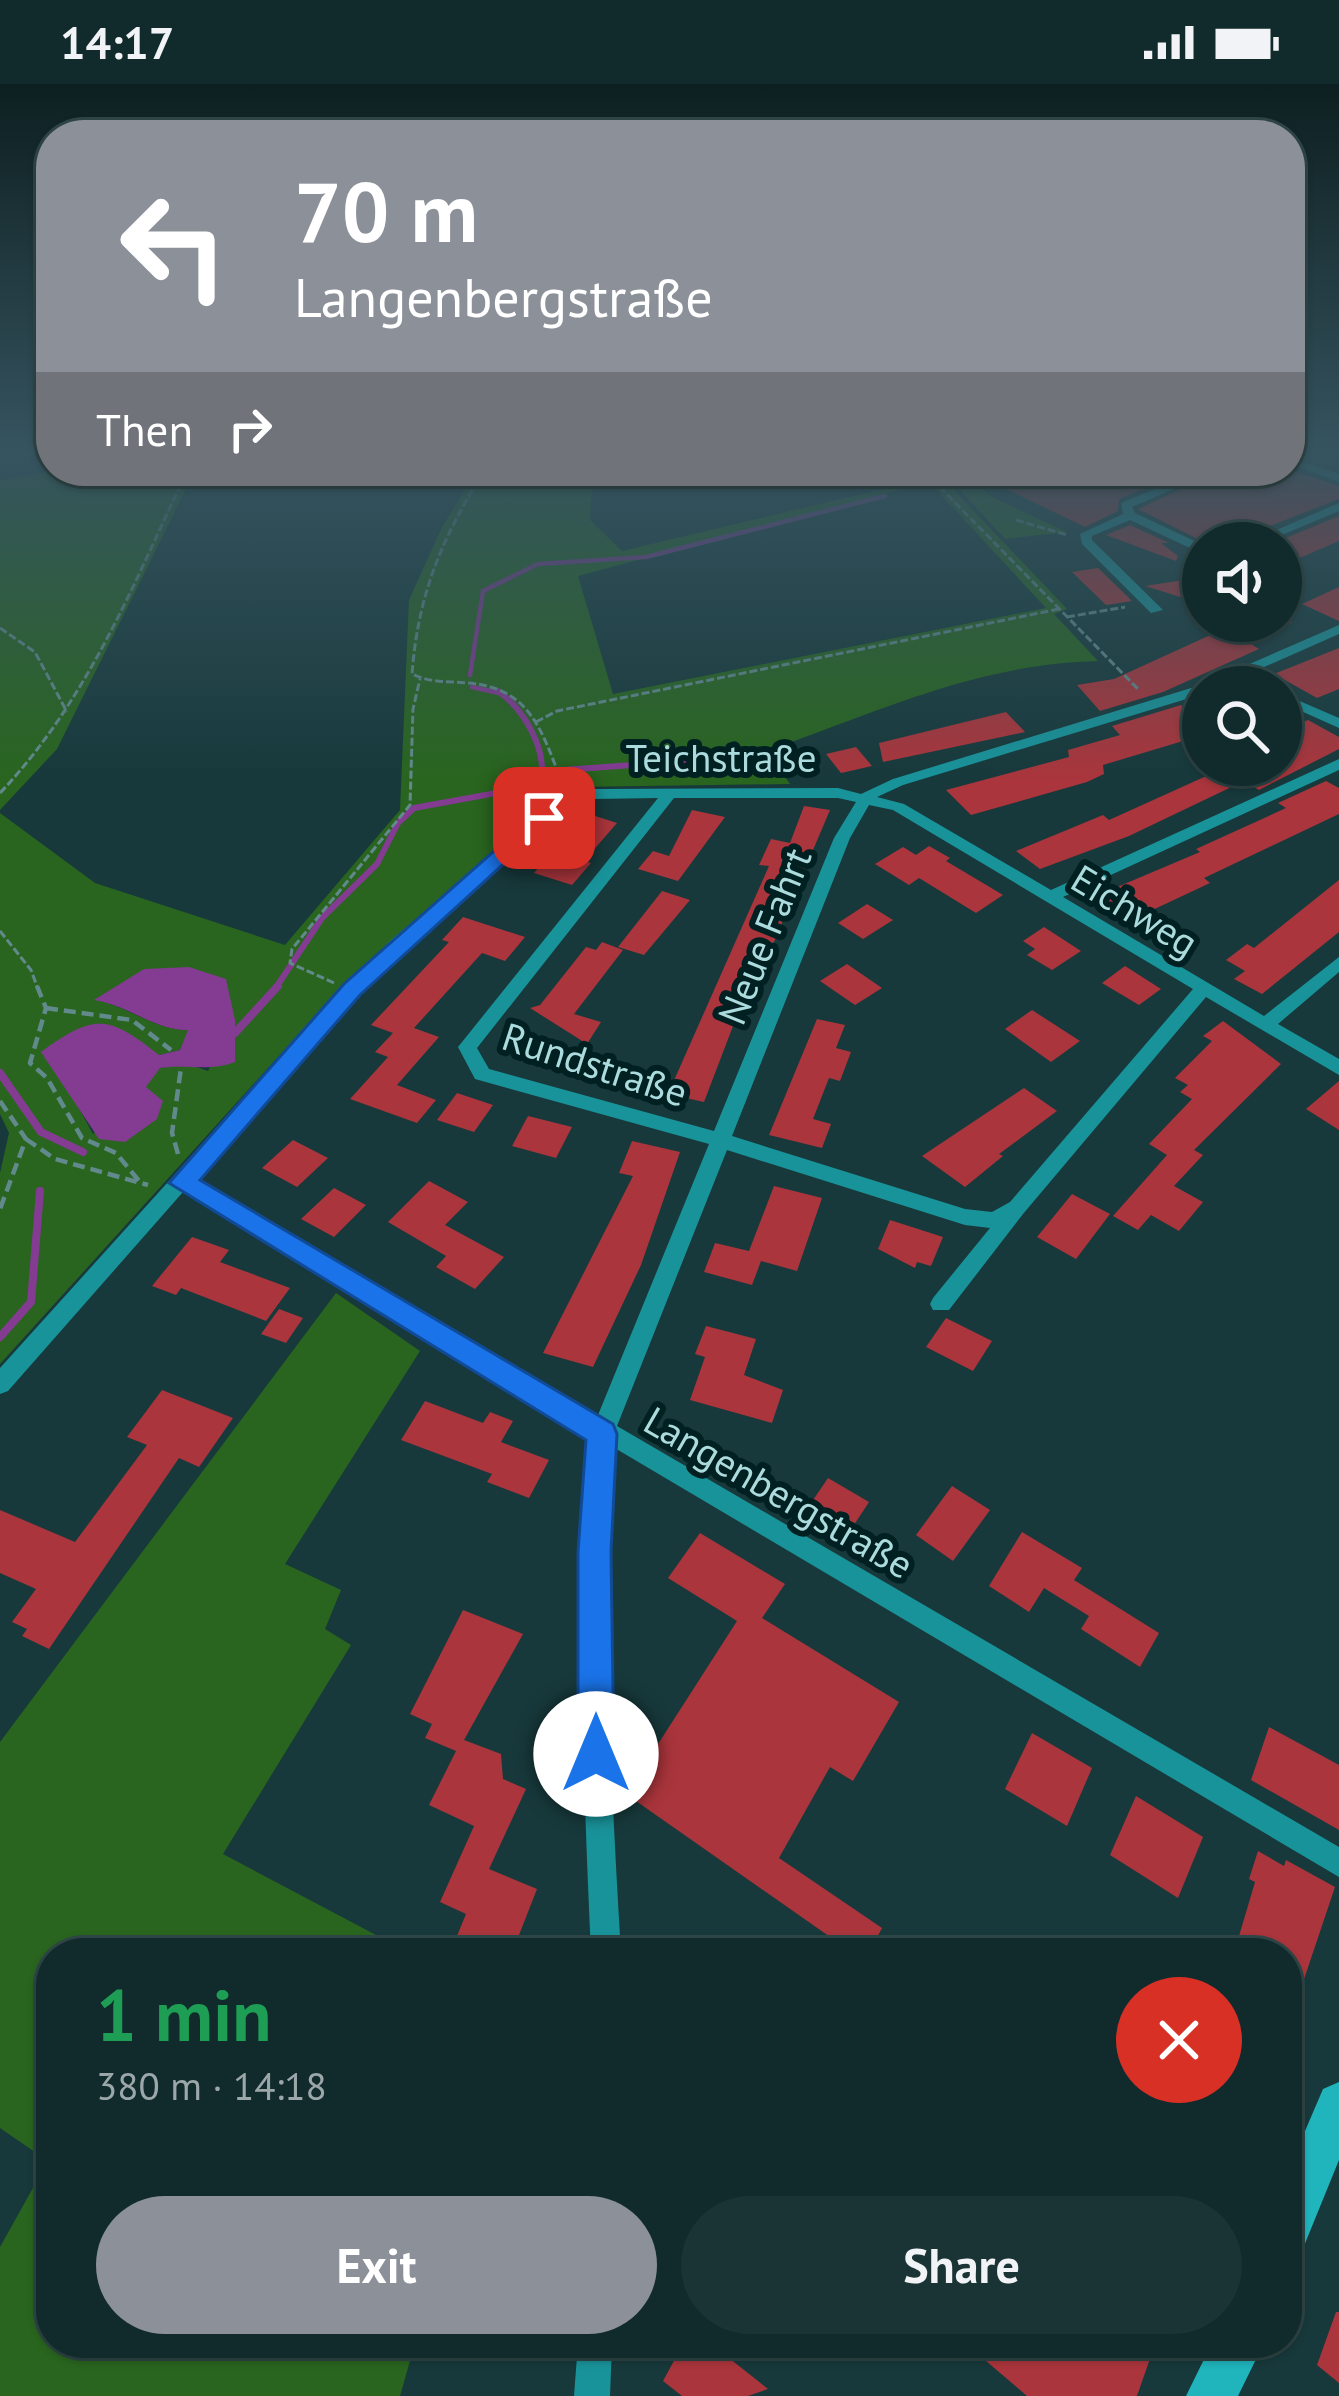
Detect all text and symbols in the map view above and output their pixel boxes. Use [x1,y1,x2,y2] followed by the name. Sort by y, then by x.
[60,13,174,71] text: 14:17
[294,156,478,265] text: 70 m
[96,168,252,324] icon: left
[294,262,713,332] text: Langenbergstraße
[217,396,283,462] icon: right
[96,400,193,458] text: Then
[1182,522,1302,786] map controls
[1182,522,1302,642] button: sound
[1182,666,1302,786] button: search
[626,732,816,783] street label: Teichstraße
[493,767,595,869] pin
[511,785,577,851] icon: arrive
[706,840,822,1032] street label: Neue Fahrt
[1062,852,1208,968] street label: Eichweg
[496,1010,694,1118] street label: Rundstraße
[635,1394,923,1590] street label: Langenbergstraße
[533,1691,659,1817] position arrow
[96,1968,272,2061] text: 1 min
[1116,1977,1242,2103] button: close
[96,2060,327,2111] text: 380 m · 14:18
[96,2196,657,2334] button: Exit
[681,2196,1242,2334] button: Share

